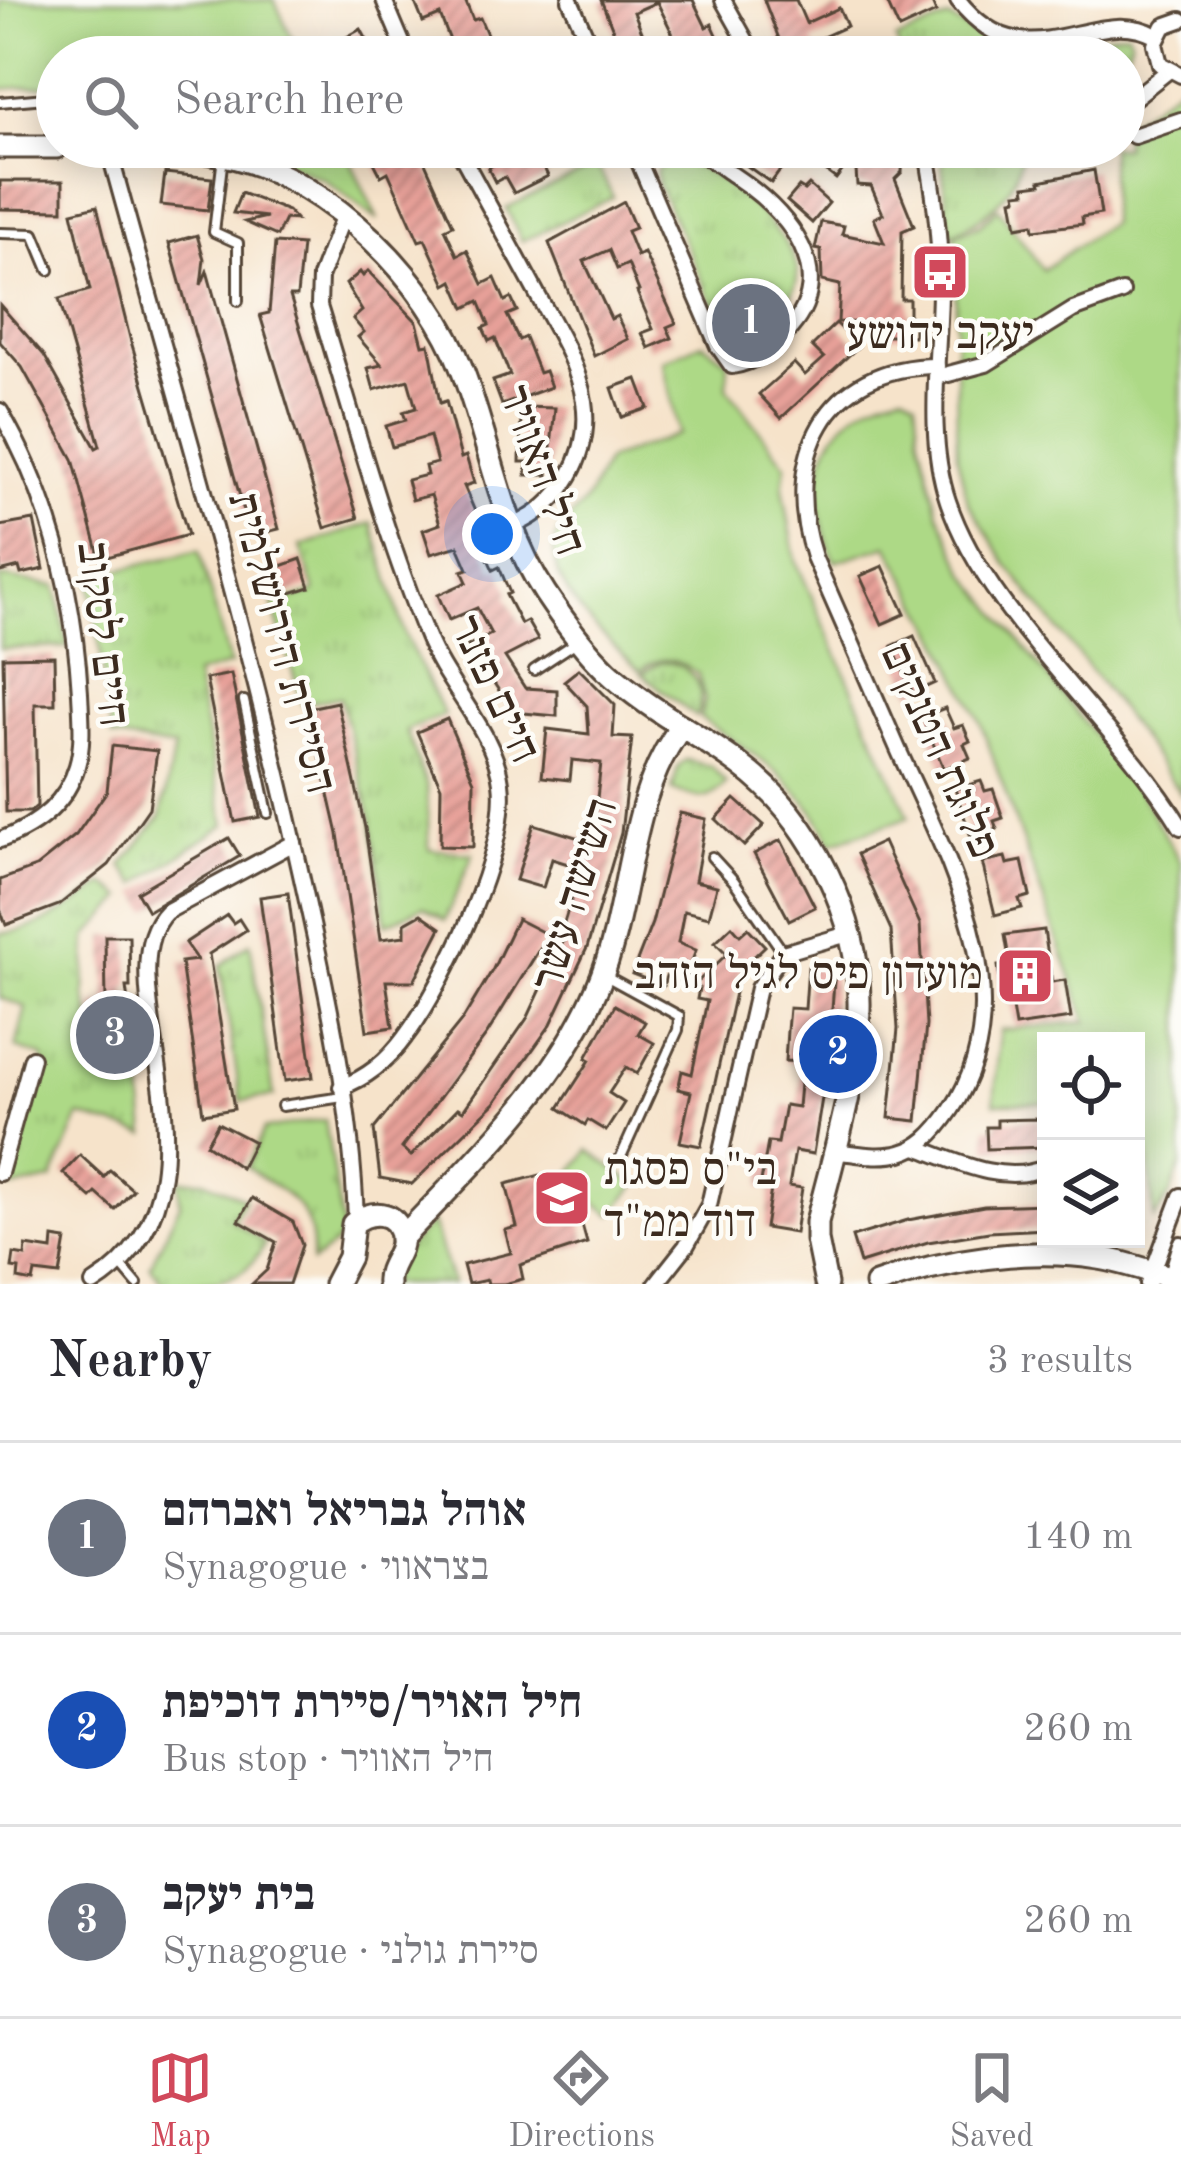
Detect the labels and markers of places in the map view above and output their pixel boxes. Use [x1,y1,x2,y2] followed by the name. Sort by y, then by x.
[909,241,971,303] bus stop icon: יעקב יהושע
[712,278,790,368] pin: 1
[846,314,1034,359] place label: יעקב יהושע
[994,945,1056,1007] building icon: מועדון פיס לגיל הזהב
[634,951,983,999] place label: מועדון פיס לגיל הזהב
[76,990,154,1080] pin: 3
[799,1009,877,1099] pin: 2
[604,1150,777,1247] place label: בי"ס פסגת דוד ממ"ד
[531,1167,593,1229] school or university icon: בי"ס פסגת דוד ממ"ד

